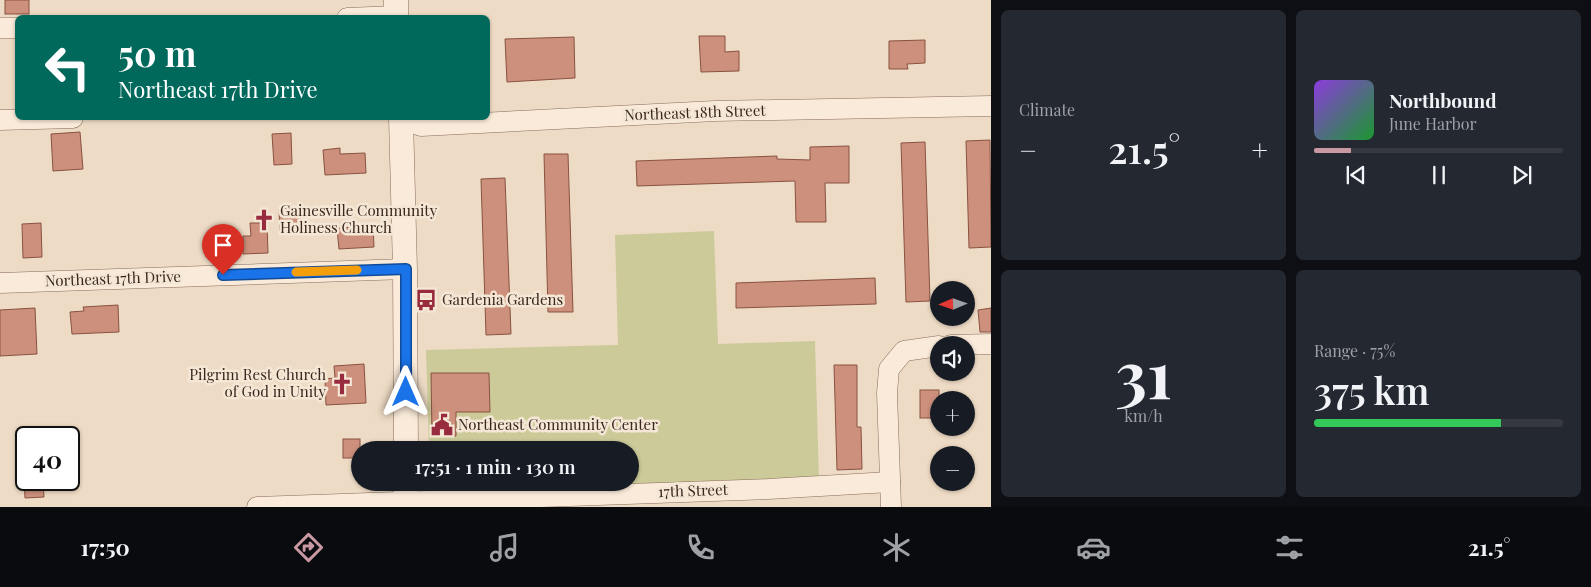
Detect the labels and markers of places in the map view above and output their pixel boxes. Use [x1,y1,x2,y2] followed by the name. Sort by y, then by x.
[280,200,438,237] place label: Gainesville Community Holiness Church
[251,207,277,233] church icon: Gainesville Community Holiness Church
[202,224,244,275] pin
[413,287,439,313] bus stop icon: Gardenia Gardens
[442,289,563,309] place label: Gardenia Gardens
[189,364,326,401] place label: Pilgrim Rest Church of God in Unity
[329,371,355,397] church icon: Pilgrim Rest Church of God in Unity
[429,412,455,438] public building icon: Northeast Community Center
[458,414,658,434] place label: Northeast Community Center

